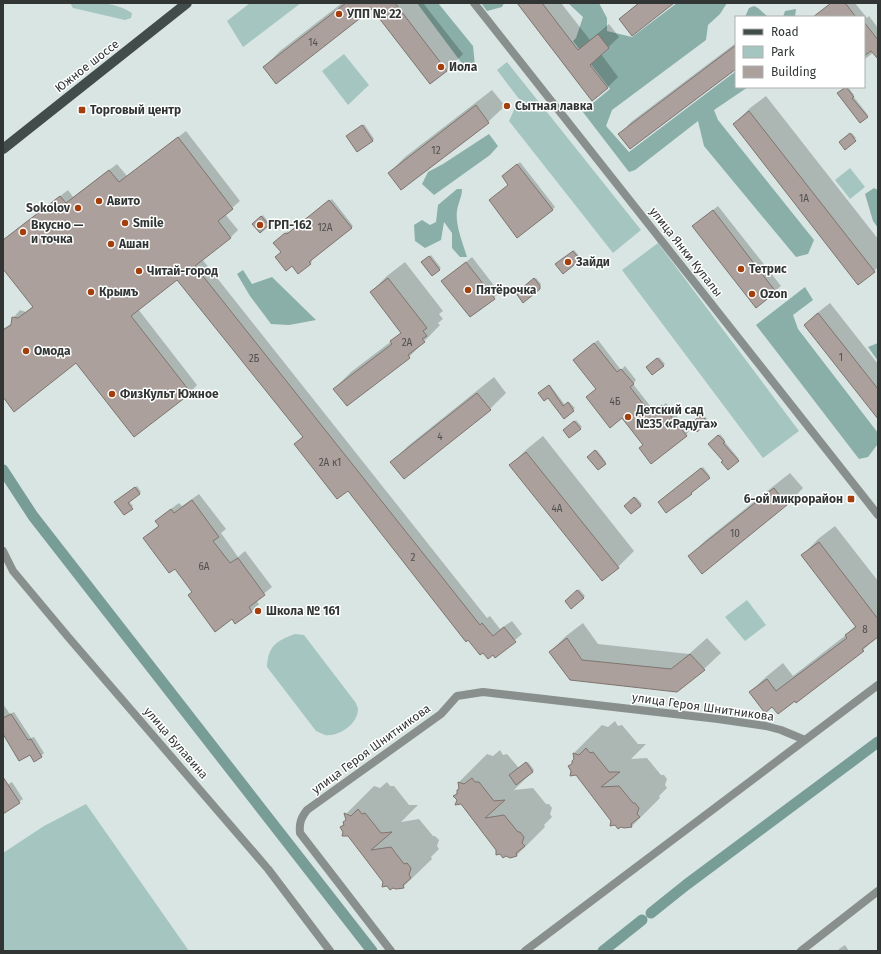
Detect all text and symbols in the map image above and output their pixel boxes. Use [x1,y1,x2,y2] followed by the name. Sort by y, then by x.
[346,7,402,21] place label: УПП № 22
[334,9,344,19] marker: УПП № 22
[735,16,865,88] legend
[771,25,799,39] text: Road
[52,37,122,95] street label: Южное шоссе
[308,37,319,49] house number: 14
[771,45,795,59] text: Park
[449,60,478,74] place label: Иола
[436,62,446,72] marker: Иола
[771,65,817,79] text: Building
[515,99,593,113] place label: Сытная лавка
[502,101,512,111] marker: Сытная лавка
[90,103,181,117] place label: Торговый центр
[77,105,87,115] marker: Торговый центр
[431,145,441,157] house number: 12
[799,193,809,205] house number: 1А
[106,194,140,208] place label: Авито
[94,196,104,206] marker: Авито
[26,201,71,215] place label: Sokolov
[73,203,83,213] marker: Sokolov
[647,204,725,300] street label: улица Янки Купалы
[133,216,164,230] place label: Smile
[31,218,84,246] place label: Вкусно — и точка
[120,218,130,228] marker: Smile
[268,218,312,232] place label: ГРП-162
[255,220,265,230] marker: ГРП-162
[317,222,333,234] house number: 12А
[18,227,28,237] marker: Вкусно — и точка
[118,237,149,251] place label: Ашан
[106,239,116,249] marker: Ашан
[575,255,610,269] place label: Зайди
[563,257,573,267] marker: Зайди
[749,262,787,276] place label: Тетрис
[147,264,218,278] place label: Читай-город
[736,264,746,274] marker: Тетрис
[134,266,144,276] marker: Читай-город
[476,283,537,297] place label: Пятёрочка
[99,285,139,299] place label: Крымъ
[463,285,473,295] marker: Пятёрочка
[86,287,96,297] marker: Крымъ
[760,287,788,301] place label: Ozon
[747,289,757,299] marker: Ozon
[402,337,413,349] house number: 2А
[34,344,71,358] place label: Омода
[21,346,31,356] marker: Омода
[839,352,843,364] house number: 1
[249,353,260,365] house number: 2Б
[120,387,219,401] place label: ФизКульт Южное
[107,389,117,399] marker: ФизКульт Южное
[609,396,621,408] house number: 4Б
[635,403,718,431] place label: Детский сад №35 «Радуга»
[623,412,633,422] marker: Детский сад №35 «Радуга»
[437,431,443,443] house number: 4
[319,457,341,469] house number: 2А к1
[744,492,843,506] place label: 6-ой микрорайон
[846,494,856,504] marker: 6-ой микрорайон
[551,503,563,515] house number: 4А
[730,528,740,540] house number: 10
[411,552,416,564] house number: 2
[198,561,210,573] house number: 6А
[266,604,340,618] place label: Школа № 161
[253,606,263,616] marker: Школа № 161
[862,624,868,636] house number: 8
[631,690,775,724] street label: улица Героя Шнитникова
[309,701,433,797] street label: улица Героя Шнитникова
[141,704,211,782] street label: улица Булавина

